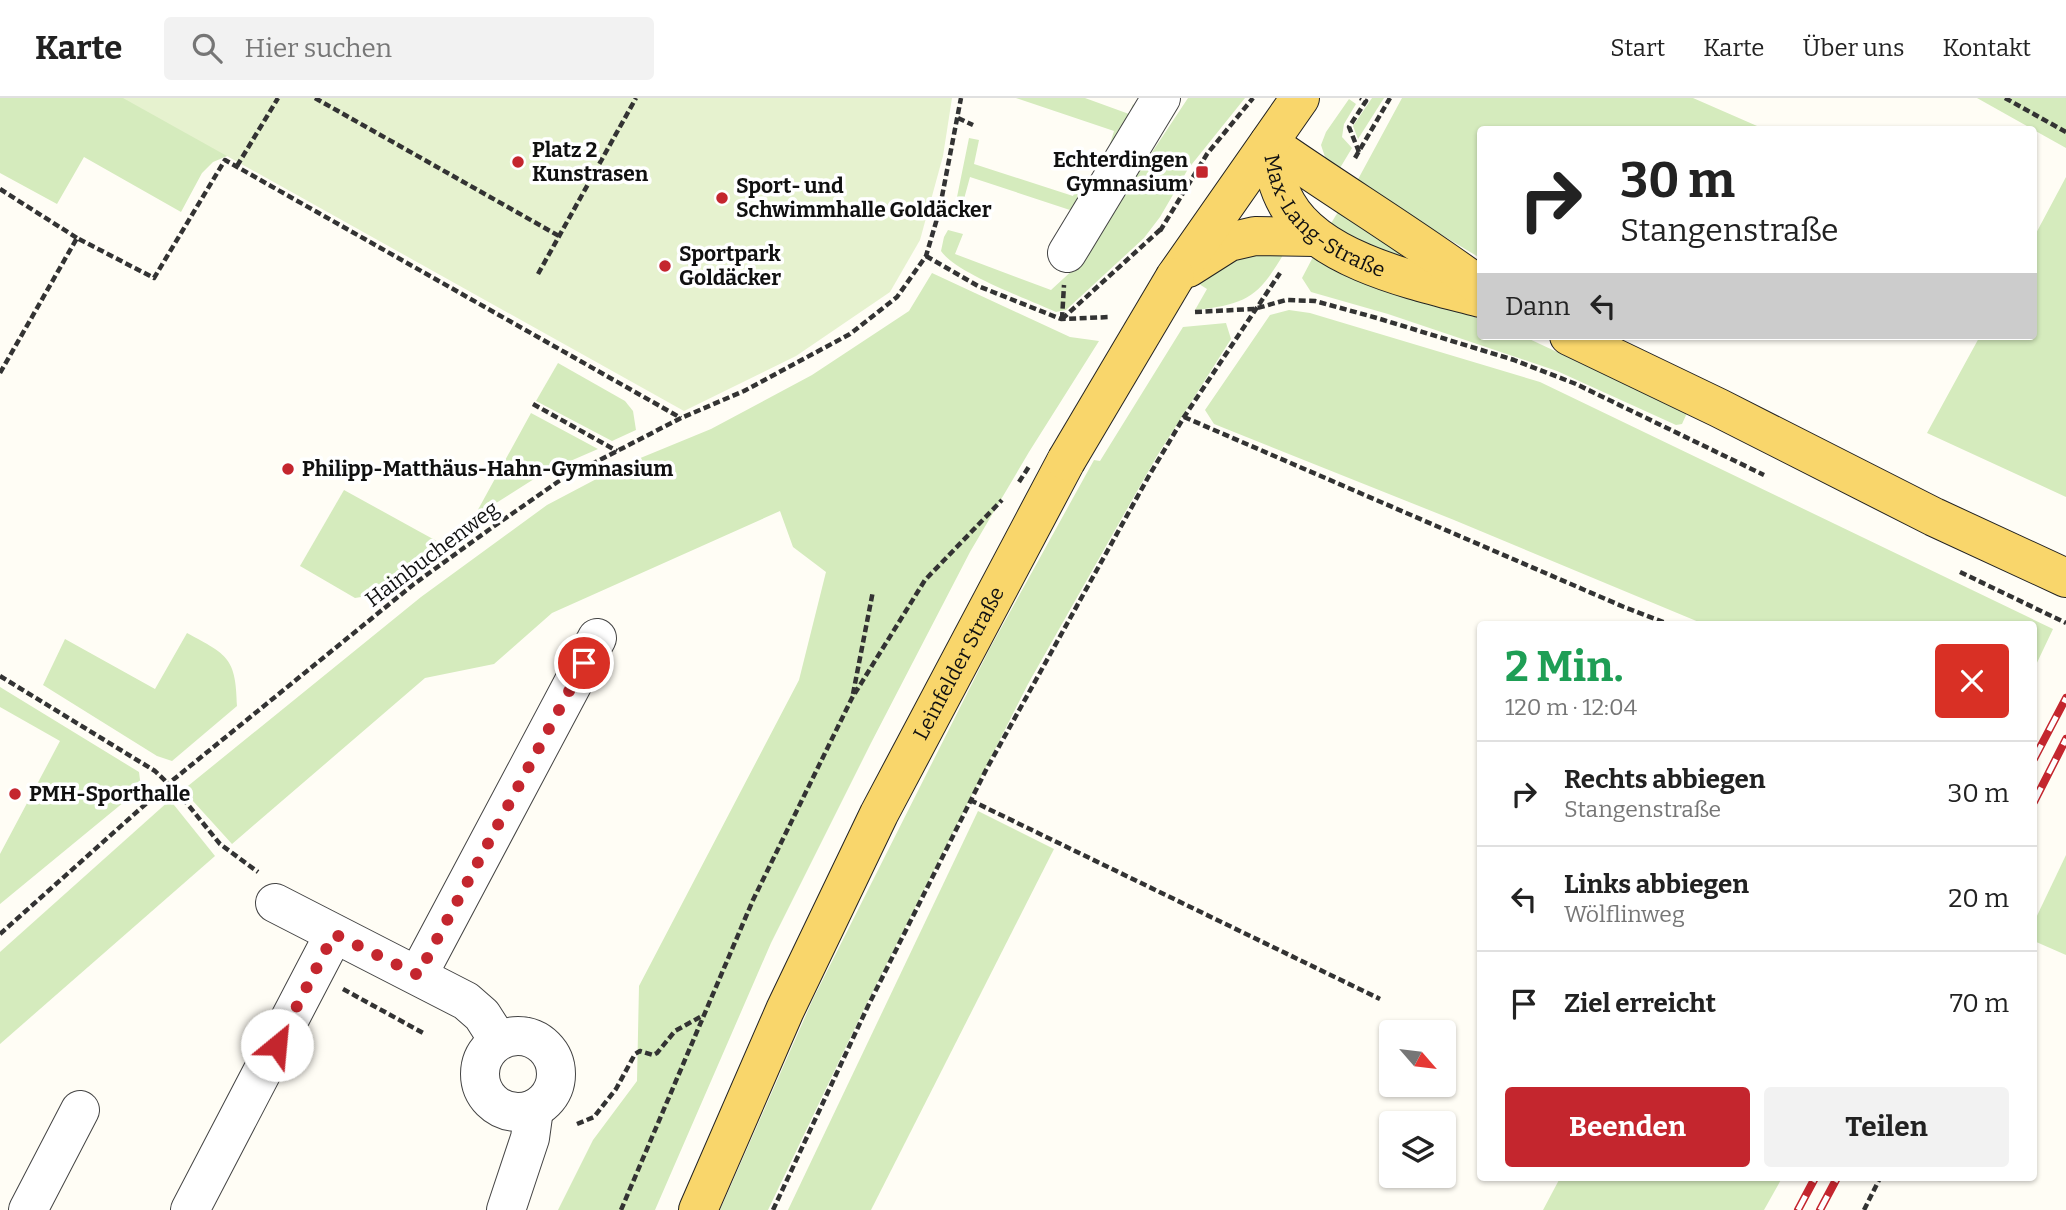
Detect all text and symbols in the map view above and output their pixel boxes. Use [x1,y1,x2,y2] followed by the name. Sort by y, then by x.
[164,17,654,80] search box
[35,28,122,68] text: Karte
[188,29,226,67] icon: search
[244,33,392,64] text: Hier suchen
[1610,34,1665,62] text: Start
[1703,34,1765,62] text: Karte
[1803,34,1905,62] text: Über uns
[1943,34,2031,62] text: Kontakt
[532,137,649,187] place label: Platz 2 Kunstrasen
[1053,147,1188,197] place label: Echterdingen Gymnasium
[1620,151,1735,210] text: 30 m
[1258,152,1389,283] street label: Max-Lang-Straße
[510,154,526,170] marker: Platz 2 Kunstrasen
[1505,154,1596,245] icon: right
[1194,164,1210,180] marker: Echterdingen Gymnasium
[736,173,992,223] place label: Sport- und Schwimmhalle Goldäcker
[714,190,730,206] marker: Sport- und Schwimmhalle Goldäcker
[1620,211,1839,249] text: Stangenstraße
[679,241,781,291] place label: Sportpark Goldäcker
[657,258,673,274] marker: Sportpark Goldäcker
[1584,287,1622,325] icon: left
[1505,291,1570,322] text: Dann
[302,456,673,482] place label: Philipp-Matthäus-Hahn-Gymnasium
[280,461,296,477] marker: Philipp-Matthäus-Hahn-Gymnasium
[360,495,504,613] street label: Hainbuchenweg
[908,582,1010,744] street label: Leinfelder Straße
[554,633,614,693] pin
[1505,642,1624,692] text: 2 Min.
[565,644,603,682] icon: arrive
[1935,644,2009,718] button: close
[1505,693,1637,721] text: 120 m · 12:04
[1564,764,1766,795] text: Rechts abbiegen
[1505,775,1543,813] icon: right
[1948,778,2009,809] text: 30 m
[29,781,190,807] place label: PMH-Sporthalle
[7,786,23,802] marker: PMH-Sporthalle
[1564,795,1721,823] text: Stangenstraße
[1564,869,1749,900] text: Links abbiegen
[1505,880,1543,918] icon: left
[1948,883,2009,914] text: 20 m
[1564,900,1685,928] text: Wölflinweg
[1505,985,1543,1023] icon: arrive
[1564,988,1716,1019] text: Ziel erreicht
[1950,988,2009,1019] text: 70 m
[240,1008,314,1082] position arrow
[1379,1020,1456,1097] north arrow
[1379,1020,1456,1188] map controls
[1505,1087,1750,1167] button: Beenden
[1764,1087,2009,1167] button: Teilen
[1379,1111,1456,1188] button: layers

